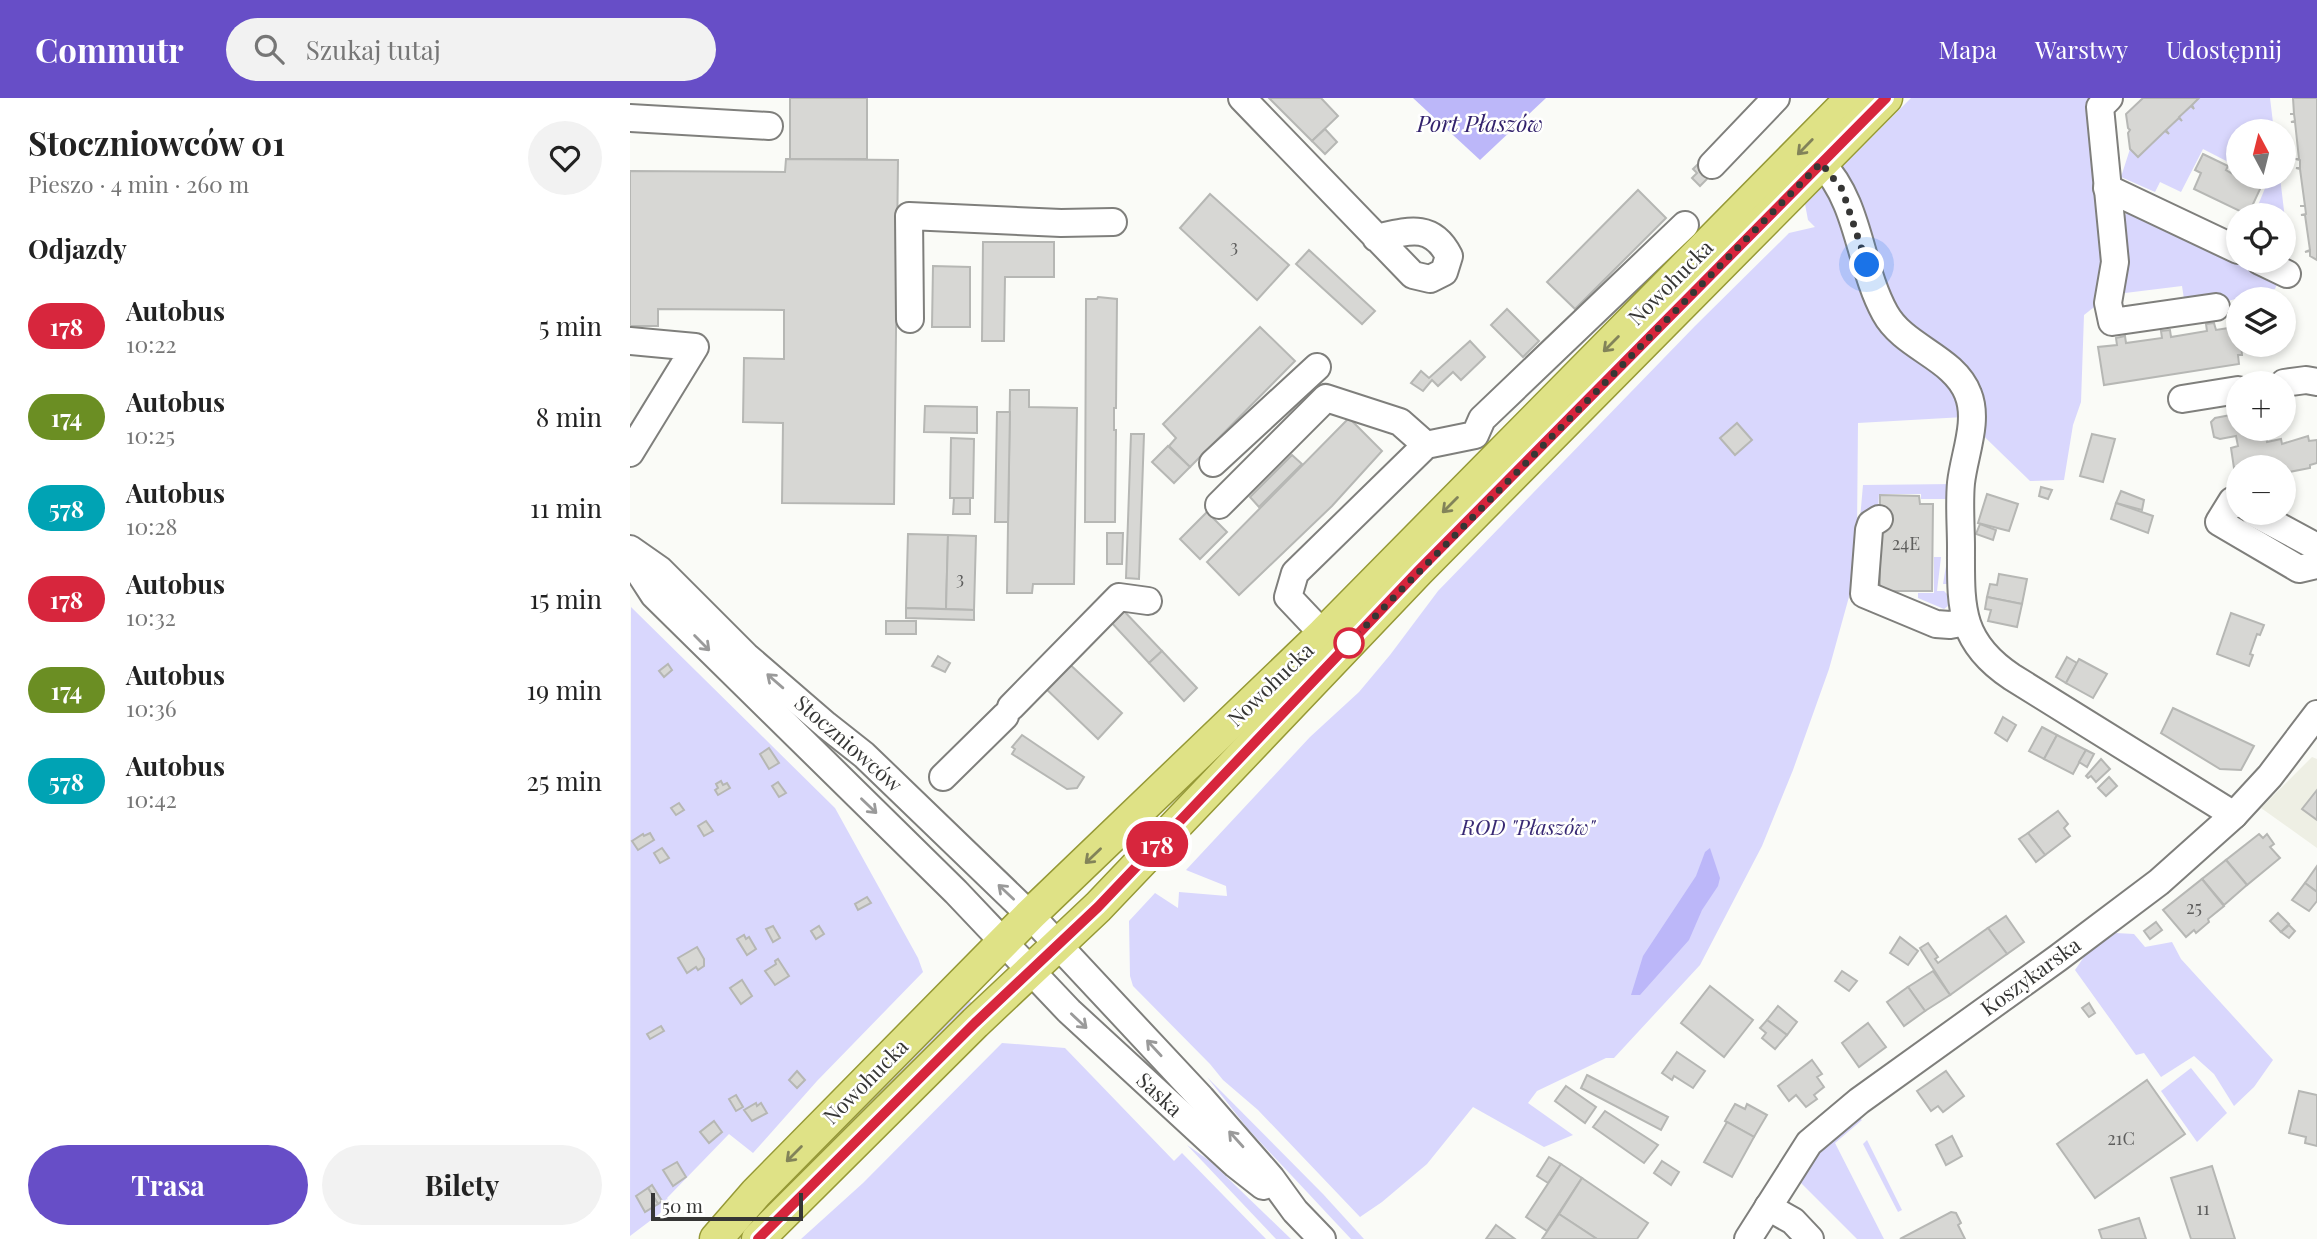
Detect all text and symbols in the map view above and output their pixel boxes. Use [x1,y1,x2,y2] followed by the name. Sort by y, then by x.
[226,18,716,81] search box
[35,27,184,71] text: Commutr
[250,30,288,68] icon: search
[306,32,441,67] text: Szukaj tutaj
[1938,33,1997,65] text: Mapa
[2035,33,2128,65] text: Warstwy
[2166,33,2282,65] text: Udostępnij
[1416,107,1543,138] water label: Port Płaszów
[2226,119,2296,189] north arrow
[2226,119,2296,525] map controls
[28,120,285,164] text: Stoczniowców 01
[528,121,602,195] button: heart
[1796,138,1813,155] one-way arrow
[28,168,249,199] text: Pieszo · 4 min · 260 m
[2226,203,2296,273] button: locate
[28,231,127,266] text: Odjazdy
[1621,233,1719,330] street label: Nowohucka
[1230,234,1238,258] house number: 3
[1849,247,1884,282] your location
[2226,287,2296,357] button: layers
[126,293,225,328] text: Autobus
[539,308,602,343] text: 5 min
[50,310,83,342] text: 178
[126,328,176,359] text: 10:22
[1603,336,1620,353] one-way arrow
[2226,371,2296,441] button: +
[126,384,225,419] text: Autobus
[536,399,602,434] text: 8 min
[51,401,82,433] text: 174
[126,419,175,450] text: 10:25
[2226,455,2296,525] button: −
[126,475,225,510] text: Autobus
[530,490,602,525] text: 11 min
[49,492,84,524] text: 578
[1442,497,1459,514] one-way arrow
[126,510,177,541] text: 10:28
[1892,531,1920,555] house number: 24E
[126,566,225,601] text: Autobus
[956,566,964,590] house number: 3
[530,581,602,616] text: 15 min
[50,583,83,615] text: 178
[126,601,176,632] text: 10:32
[1334,628,1364,658] unlabelled marker
[694,634,711,651] one-way arrow
[1220,635,1319,732] street label: Nowohucka
[126,657,225,692] text: Autobus
[526,672,602,707] text: 19 min
[766,673,784,689] one-way arrow
[51,674,82,706] text: 174
[789,688,910,798] street label: Stoczniowców
[126,692,177,723] text: 10:36
[126,748,225,783] text: Autobus
[526,763,602,798] text: 25 min
[49,765,84,797] text: 578
[126,783,177,814] text: 10:42
[860,798,877,815] one-way arrow
[1460,812,1597,840] park label: ROD "Płaszów"
[1117,821,1197,867] line badge: 178
[1140,828,1174,860] text: 178
[1085,848,1102,865] one-way arrow
[998,883,1015,900] one-way arrow
[2186,895,2202,919] house number: 25
[1974,929,2086,1021] street label: Koszykarska
[1070,1012,1087,1029] one-way arrow
[816,1032,914,1129] street label: Nowohucka
[1146,1040,1163,1057] one-way arrow
[1131,1065,1190,1122] street label: Saska
[2107,1126,2135,1150] house number: 21C
[1228,1131,1245,1148] one-way arrow
[28,1145,308,1225] button: Trasa
[322,1145,602,1225] button: Bilety
[786,1145,803,1162] one-way arrow
[651,1190,803,1222] scale bar
[662,1192,703,1218] text: 50 m
[2196,1196,2210,1220] house number: 11

